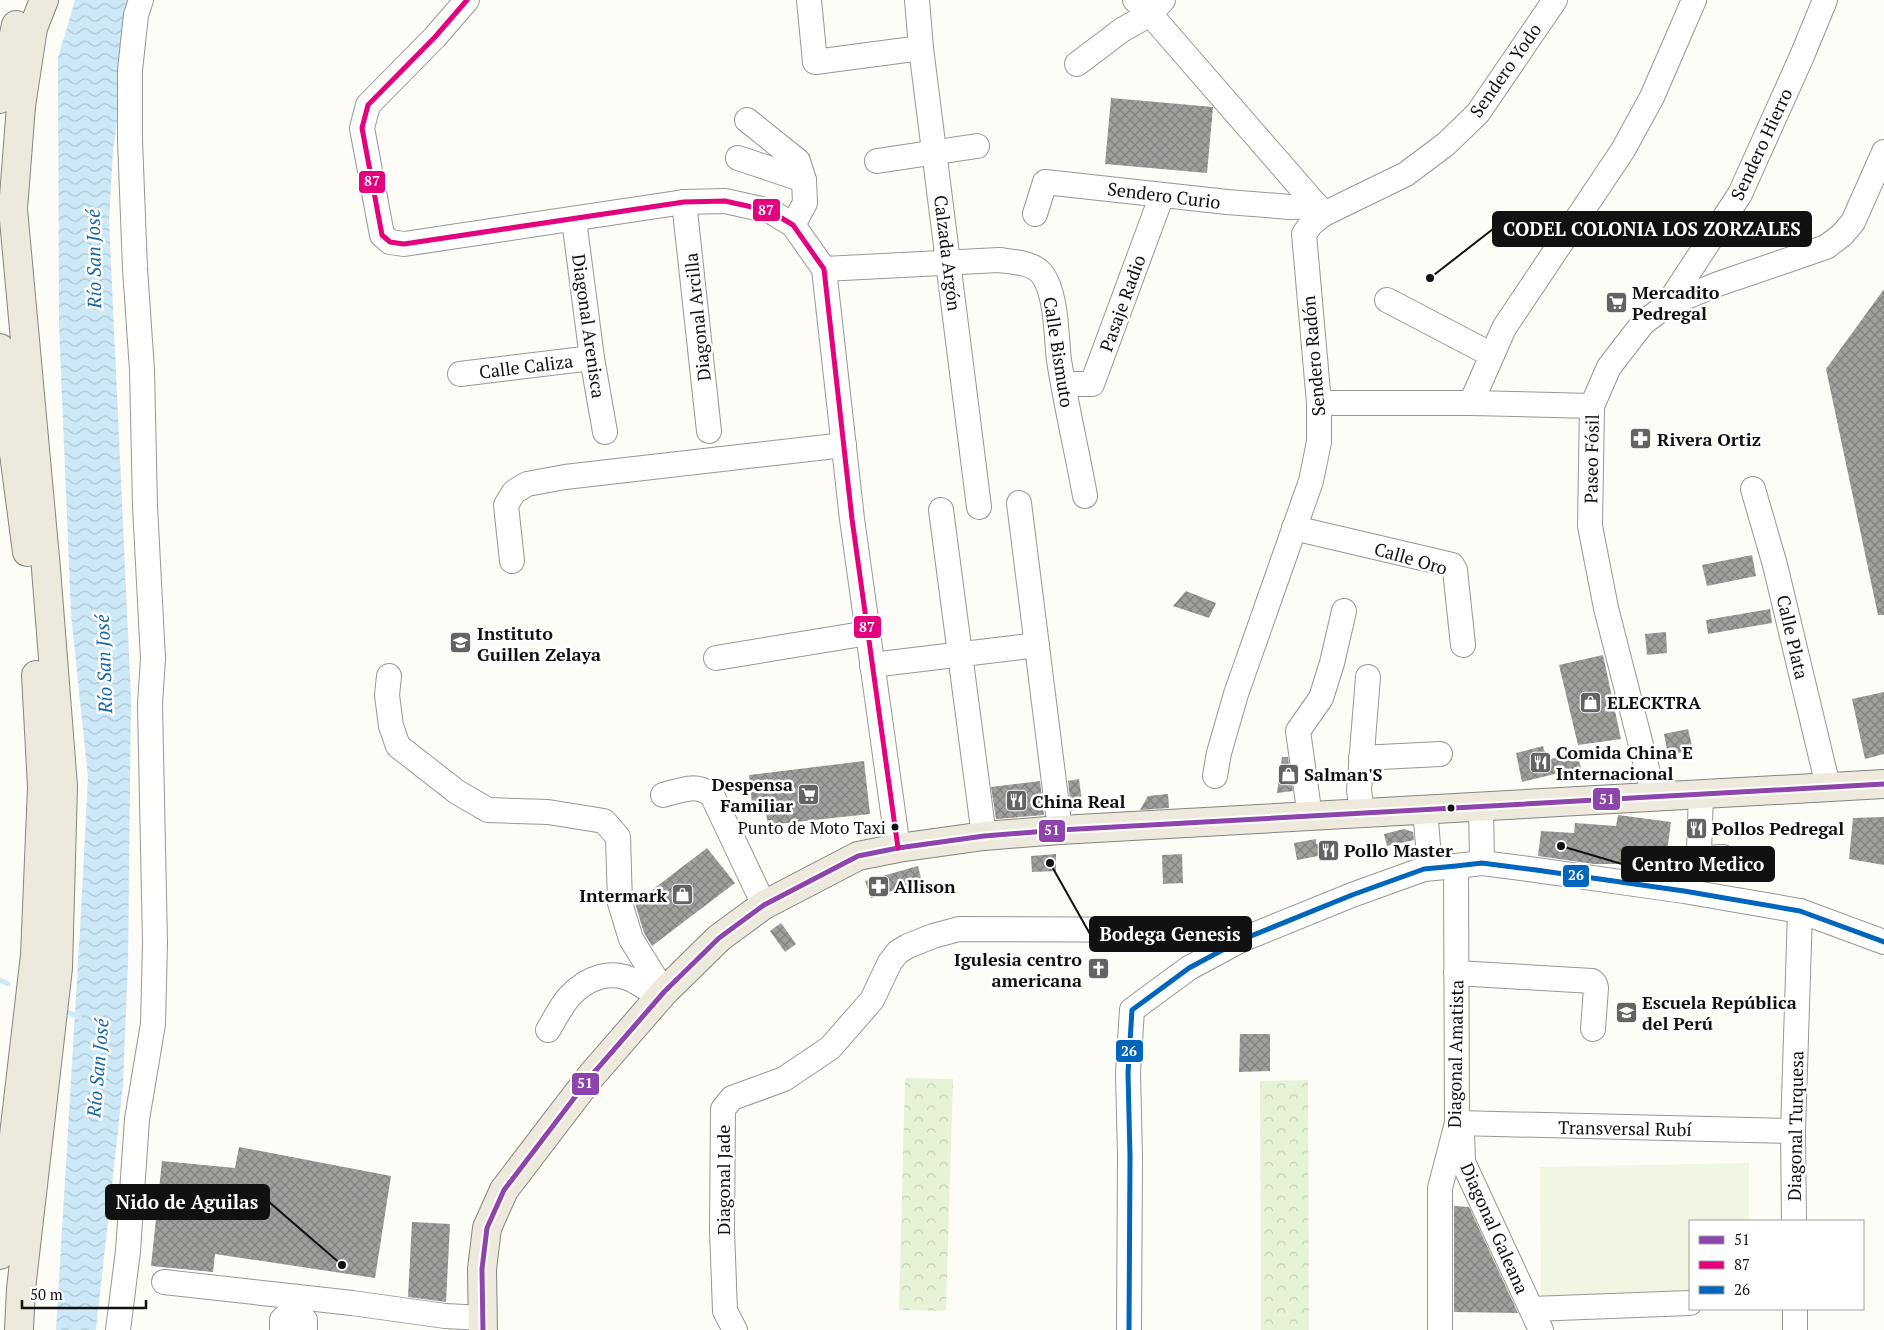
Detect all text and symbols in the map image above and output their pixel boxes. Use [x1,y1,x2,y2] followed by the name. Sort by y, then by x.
[1464,18,1546,122] street label: Sendero Yodo
[1725,84,1797,204] street label: Sendero Hierro
[358,170,386,194] line badge: 87
[364,171,380,190] text: 87
[1106,176,1222,214] street label: Sendero Curio
[929,194,967,313] street label: Calzada Argón
[752,198,781,222] line badge: 87
[758,200,774,219] text: 87
[80,209,106,310] water label: Río San José
[1493,212,1811,246] callout: CODEL COLONIA LOS ZORZALES
[1503,216,1801,241] text: CODEL COLONIA LOS ZORZALES
[1093,251,1151,355] street label: Pasaje Radio
[567,252,611,400] street label: Diagonal Arenisca
[678,252,716,382] street label: Diagonal Arcilla
[1632,280,1720,325] place label: Mercadito Pedregal
[1604,290,1628,314] supermarket icon: Mercadito Pedregal
[1296,294,1330,417] street label: Sendero Radón
[1038,295,1080,409] street label: Calle Bismuto
[478,348,574,384] street label: Calle Caliza
[1578,414,1604,504] street label: Paseo Fósil
[1629,427,1653,451] pharmacy icon: Rivera Ortiz
[1657,427,1761,451] place label: Rivera Ortiz
[1372,536,1450,580] street label: Calle Oro
[1772,592,1814,682] street label: Calle Plata
[89,614,117,715] water label: Río San José
[853,615,882,639] line badge: 87
[859,617,875,636] text: 87
[477,621,601,666] place label: Instituto Guillen Zelaya
[449,631,473,655] school or university icon: Instituto Guillen Zelaya
[1579,690,1603,714] shop icon: ELECKTRA
[1607,690,1702,714] place label: ELECKTRA
[1556,740,1693,785] place label: Comida China E Internacional
[1528,750,1552,774] restaurant icon: Comida China E Internacional
[1276,762,1300,786] shop icon: Salman'S
[1304,762,1383,786] place label: Salman'S
[712,772,793,817] place label: Despensa Familiar
[797,782,821,806] supermarket icon: Despensa Familiar
[1592,787,1621,811] line badge: 51
[1004,789,1028,813] restaurant icon: China Real
[1032,789,1126,813] place label: China Real
[1599,789,1615,808] text: 51
[1446,803,1456,813] unlabelled marker
[738,816,886,839] place label: Punto de Moto Taxi
[1684,816,1708,840] restaurant icon: Pollos Pedregal
[1712,816,1844,840] place label: Pollos Pedregal
[1038,819,1066,843] line badge: 51
[1044,820,1060,839] text: 51
[890,822,900,832] marker: Punto de Moto Taxi
[1316,838,1340,862] restaurant icon: Pollo Master
[1344,838,1453,862] place label: Pollo Master
[1622,847,1774,881] callout: Centro Medico
[1632,851,1764,876] text: Centro Medico
[1562,864,1590,888] line badge: 26
[1568,865,1584,884] text: 26
[866,874,890,898] pharmacy icon: Allison
[894,874,956,898] place label: Allison
[579,883,667,907] place label: Intermark
[671,883,695,907] shop icon: Intermark
[1090,917,1251,951] callout: Bodega Genesis
[1099,921,1241,946] text: Bodega Genesis
[954,947,1082,992] place label: Igulesia centro americana
[1086,957,1110,981] church icon: Igulesia centro americana
[1442,980,1468,1128] street label: Diagonal Amatista
[1642,990,1797,1035] place label: Escuela República del Perú
[1614,1000,1638,1024] school or university icon: Escuela República del Perú
[80,1017,114,1120] water label: Río San José
[1115,1039,1144,1063] line badge: 26
[1121,1041,1137,1060] text: 26
[1782,1051,1808,1201] street label: Diagonal Turquesa
[571,1072,600,1096] line badge: 51
[577,1073,593,1092] text: 51
[1558,1115,1693,1141] street label: Transversal Rubí
[711,1125,735,1235] street label: Diagonal Jade
[1455,1159,1535,1297] street label: Diagonal Galeana
[106,1185,269,1219] callout: Nido de Aguilas
[116,1189,259,1214] text: Nido de Aguilas
[1689,1220,1864,1310] legend
[1734,1229,1750,1249] text: 51
[1734,1254,1750,1274] text: 87
[22,1278,146,1310] scale bar
[1734,1279,1750,1299] text: 26
[30,1284,63,1304] text: 50 m

